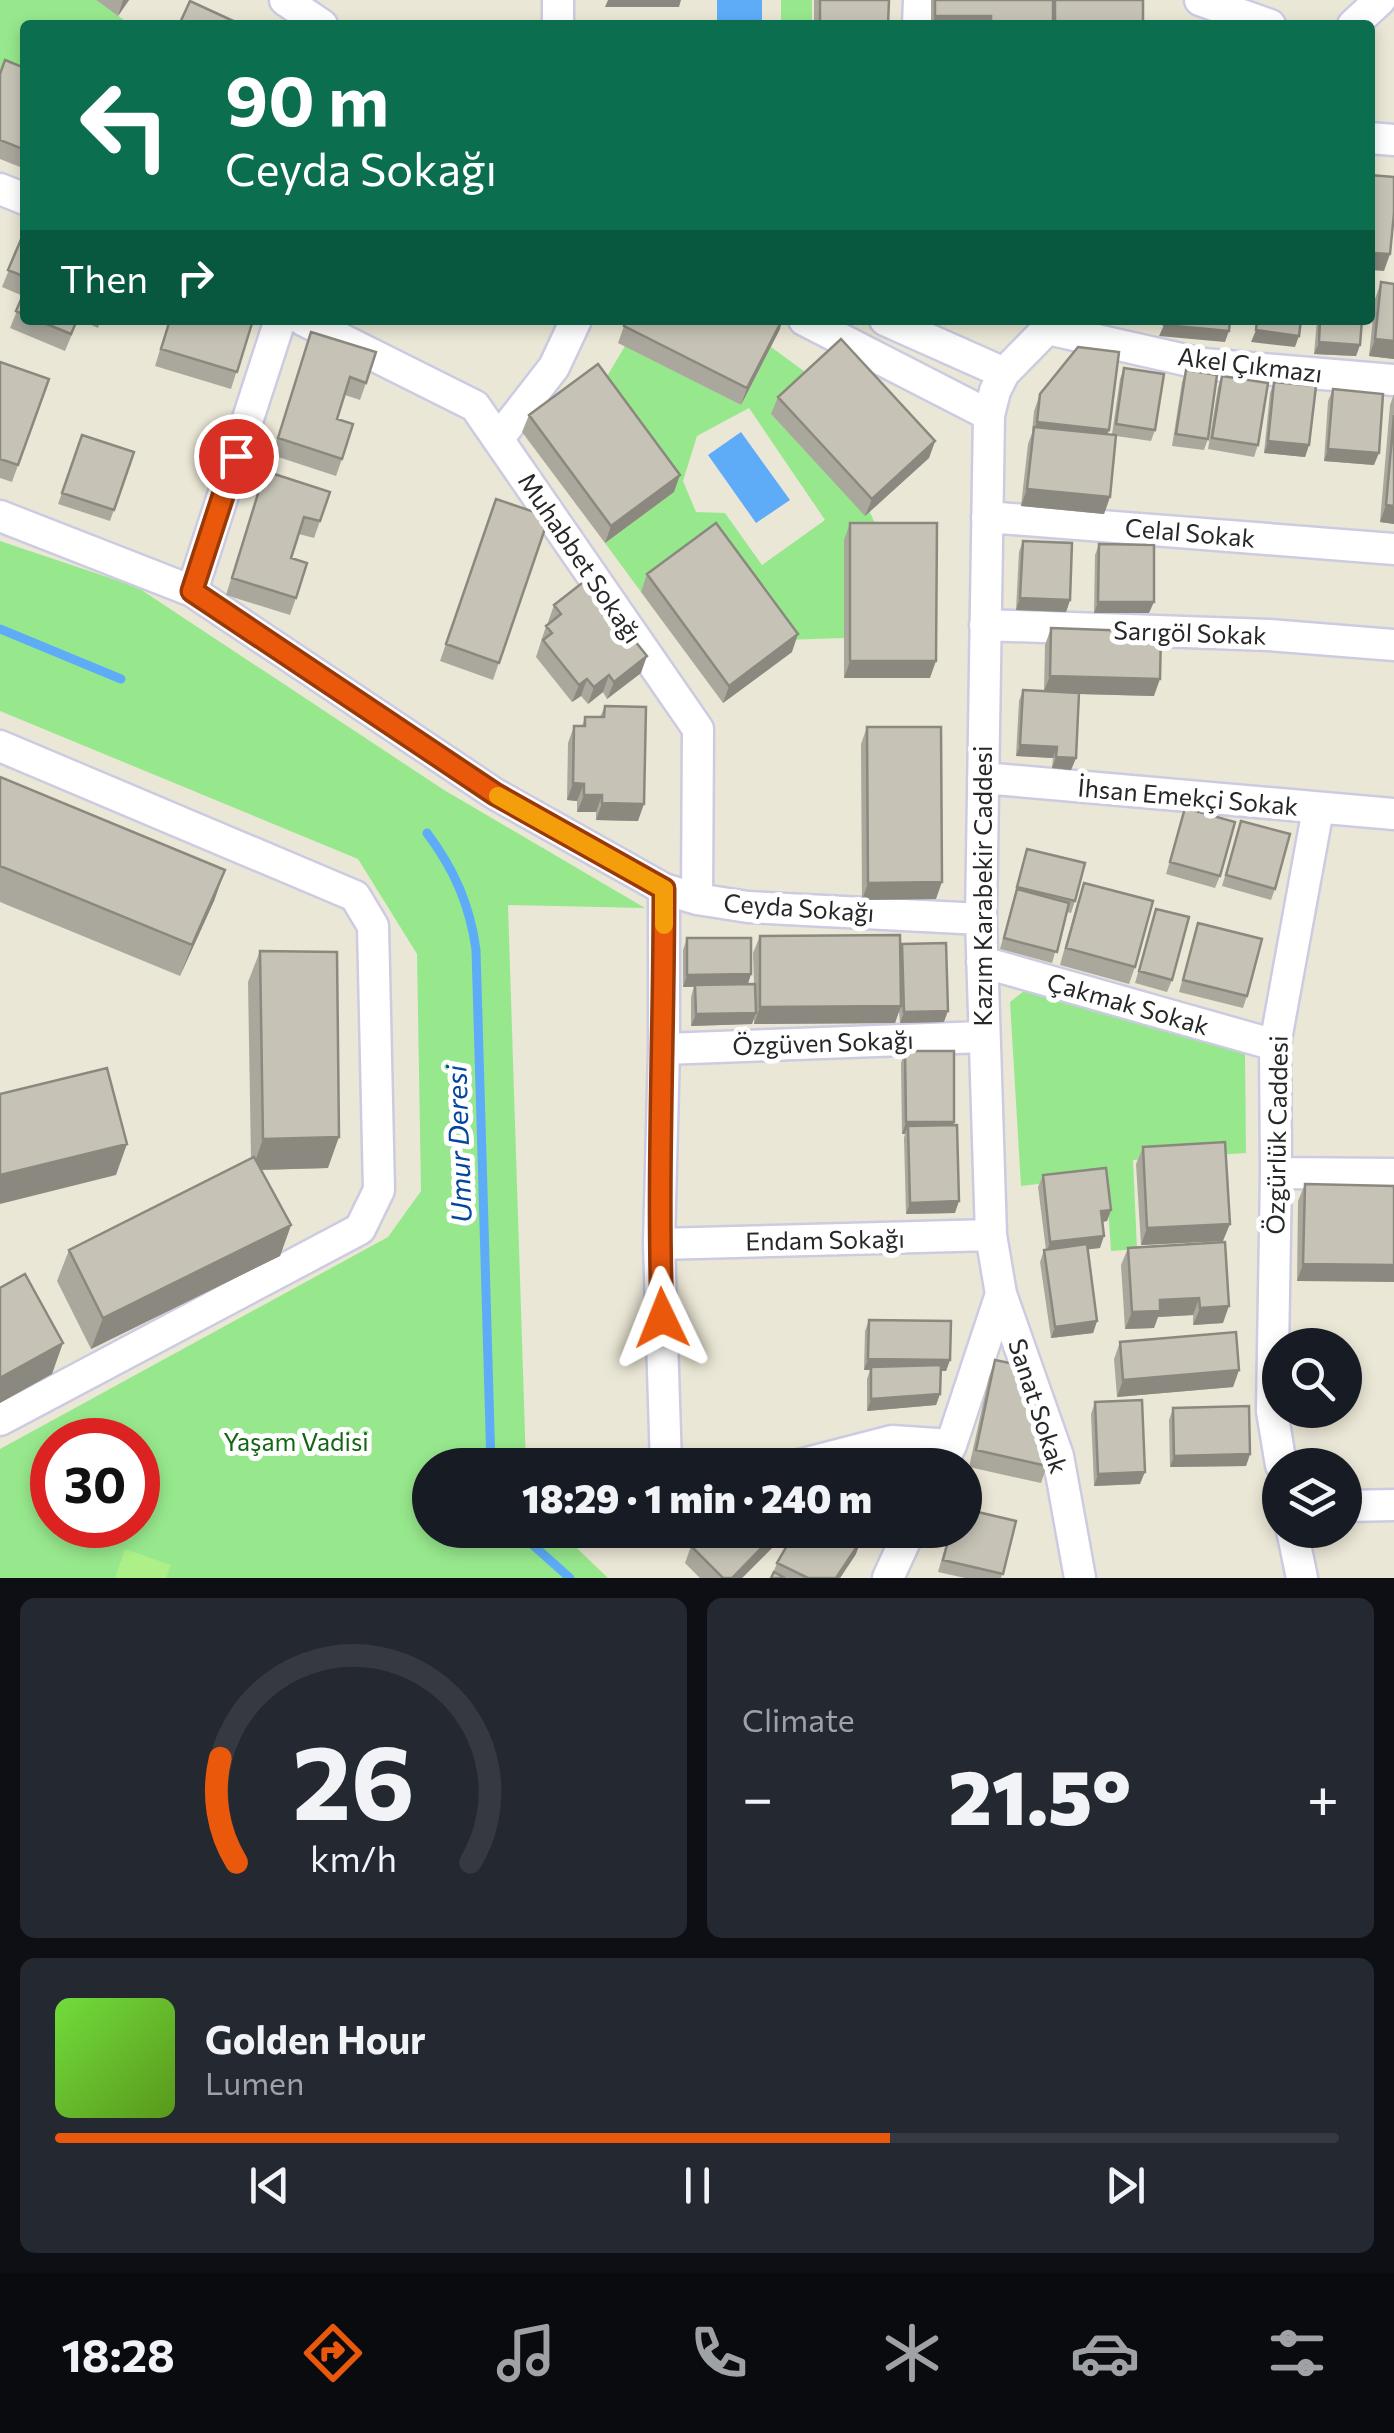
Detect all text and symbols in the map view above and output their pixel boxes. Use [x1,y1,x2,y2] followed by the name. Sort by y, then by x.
[225,55,389,140] text: 90 m
[60,60,190,190] icon: left
[225,140,497,195] text: Ceyda Sokağı
[168,250,223,305] icon: right
[60,254,148,301] text: Then
[1176,340,1324,388] street label: Akel Çıkmazı
[194,414,279,499] pin
[209,429,264,484] icon: arrive
[513,467,649,648] street label: Muhabbet Sokağı
[1124,511,1257,553] street label: Celal Sokak
[1113,614,1268,650] street label: Sarıgöl Sokak
[967,746,997,1026] street label: Kazım Karabekir Caddesi
[1077,771,1300,821] street label: İhsan Emekçi Sokak
[723,887,875,927] street label: Ceyda Sokağı
[1044,966,1213,1041] street label: Çakmak Sokak
[732,1024,914,1060] street label: Özgüven Sokağı
[1259,1035,1293,1235] street label: Özgürlük Caddesi
[438,1064,478,1224] water label: Umur Deresi
[745,1223,905,1255] street label: Endam Sokağı
[610,1266,714,1370] position arrow
[1262,1328,1362,1548] map controls
[1262,1328,1362,1428] button: search
[1003,1335,1075,1477] street label: Sanat Sokak
[30,1418,160,1548] speed limit sign: 30
[223,1426,369,1456] park label: Yaşam Vadisi
[1262,1448,1362,1548] button: layers
[522,1474,872,1521] text: 18:29 · 1 min · 240 m
[742,1699,855,1739] text: Climate
[292,1714,415,1841] text: 26
[949,1749,1131,1840] text: 21.5°
[742,1762,773,1829] text: −
[1307,1762,1339,1829] text: +
[310,1836,397,1879] text: km/h
[205,2015,426,2062] text: Golden Hour
[205,2062,304,2102] text: Lumen
[242,2158,297,2213] icon: previous
[670,2158,725,2213] icon: pause
[1098,2158,1153,2213] icon: next
[298,2318,368,2388] icon: directions
[491,2318,561,2388] icon: music
[684,2318,754,2388] icon: phone
[877,2318,947,2388] icon: climate
[1070,2318,1140,2388] icon: car
[1262,2318,1332,2388] icon: filters
[61,2326,175,2381] text: 18:28

